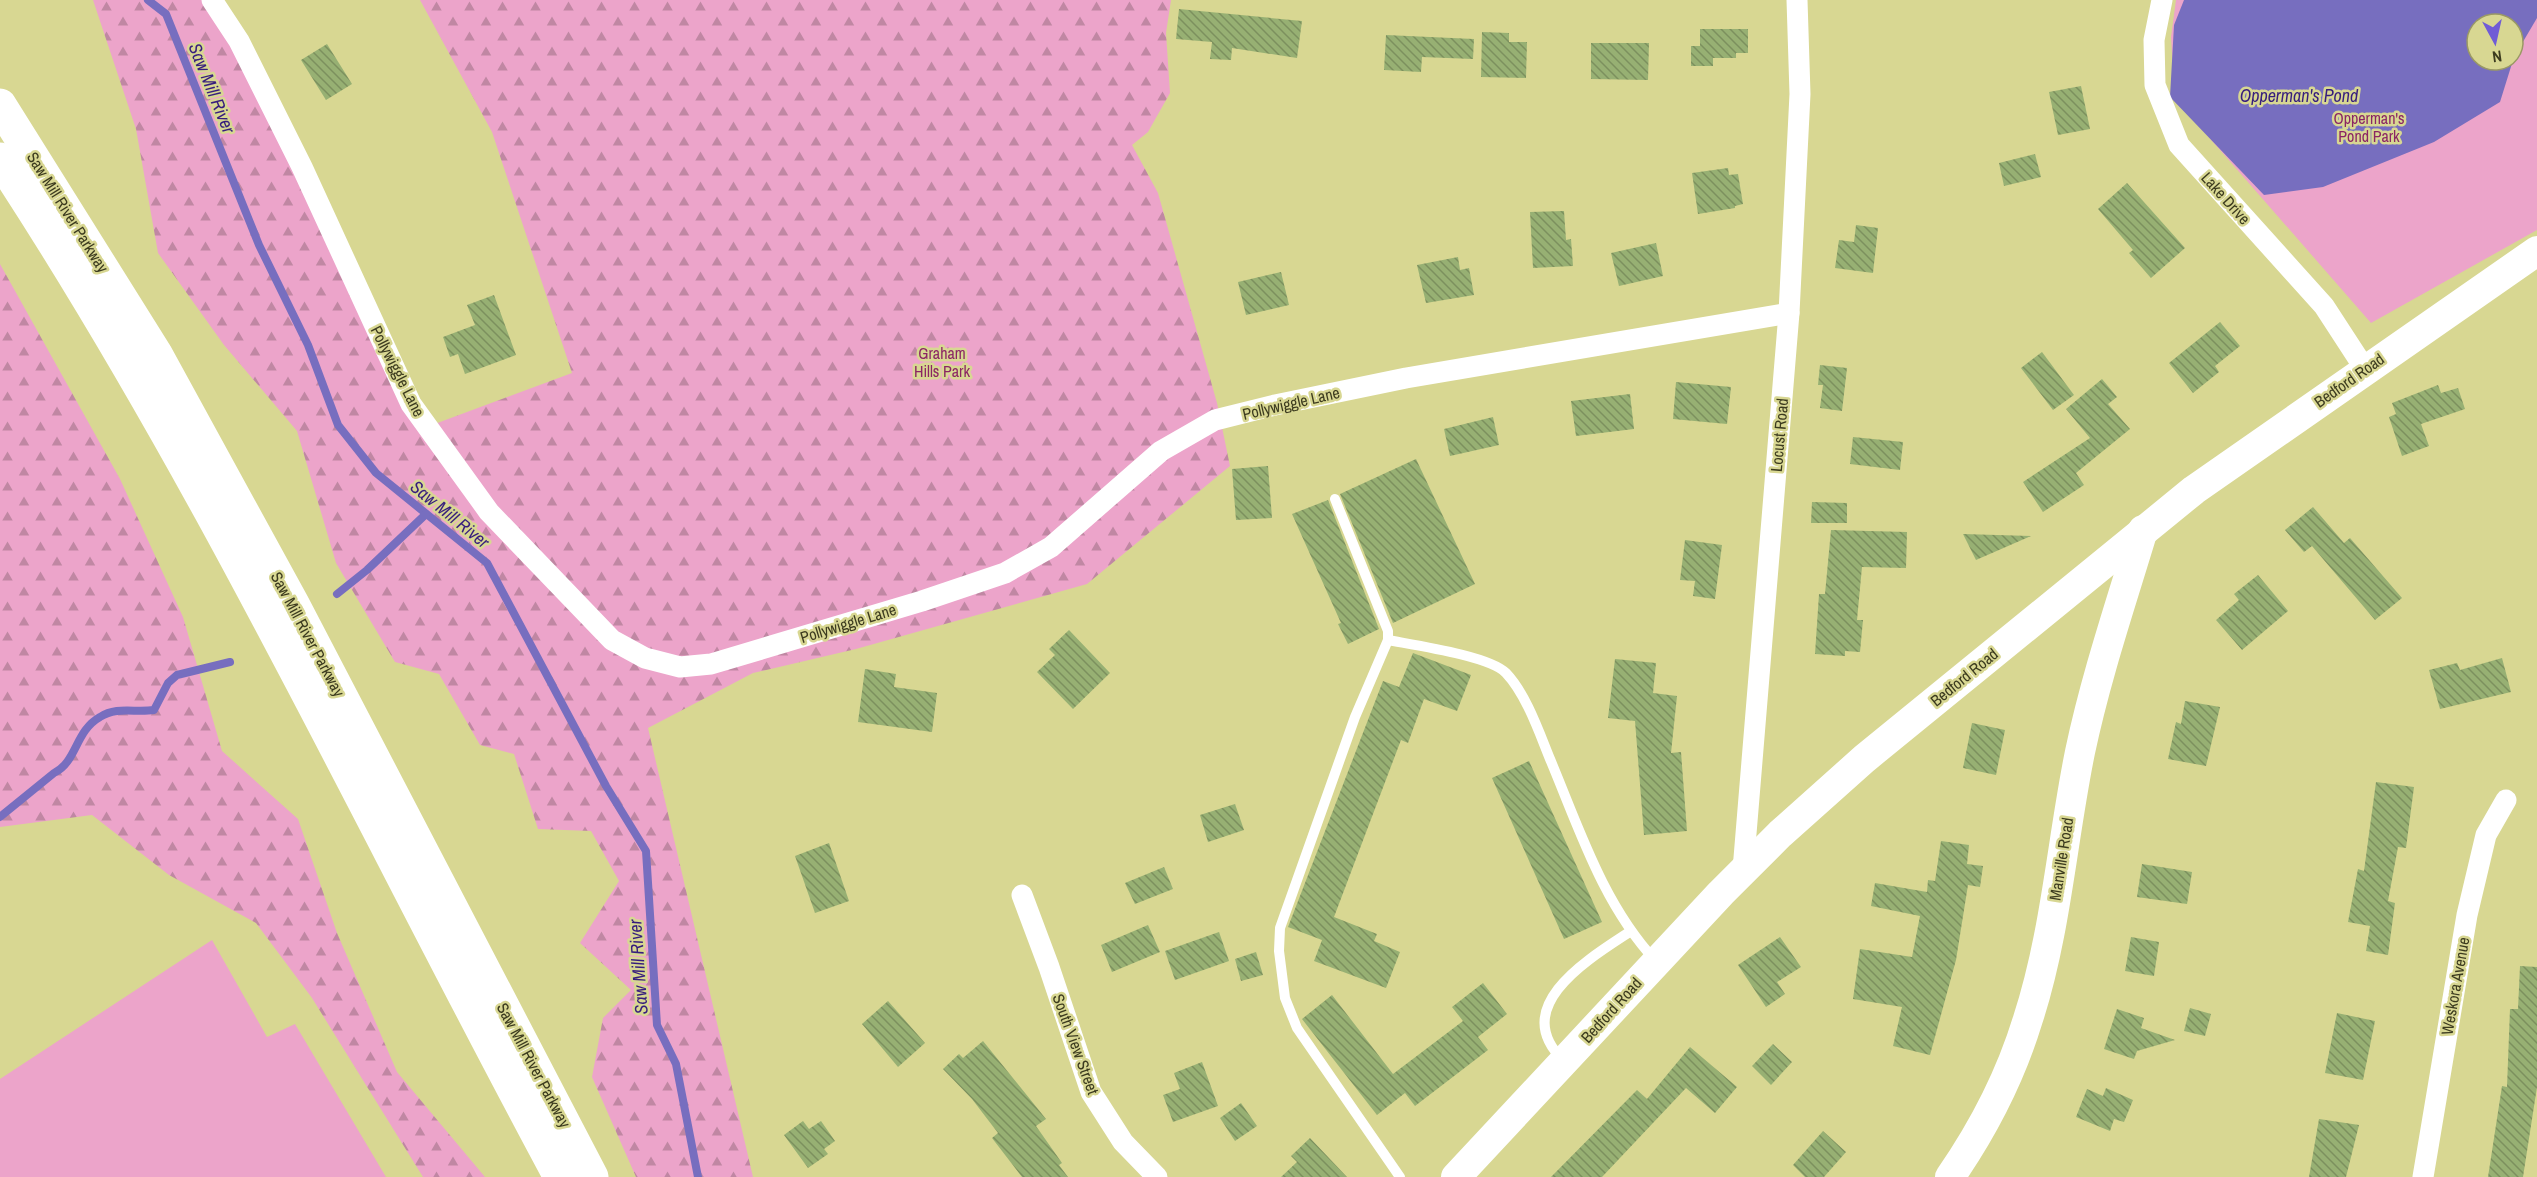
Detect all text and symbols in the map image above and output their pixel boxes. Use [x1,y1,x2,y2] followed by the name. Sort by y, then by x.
[2465,12,2525,72] north arrow
[183,39,242,138] water label: Saw Mill River
[2491,45,2503,68] text: N
[2240,83,2359,108] water label: Opperman's Pond
[2333,107,2405,147] park label: Opperman's Pond Park
[22,147,114,277] street label: Saw Mill River Parkway
[2197,167,2255,229] street label: Lake Drive
[366,322,430,420] street label: Pollywiggle Lane
[914,342,970,382] park label: Graham Hills Park
[2310,348,2388,412] street label: Bedford Road
[1240,381,1342,425] street label: Pollywiggle Lane
[1765,397,1793,473] street label: Locust Road
[405,474,496,554] water label: Saw Mill River
[266,568,350,701] street label: Saw Mill River Parkway
[797,598,899,648] street label: Pollywiggle Lane
[1926,643,2002,711] street label: Bedford Road
[2044,816,2078,902] street label: Manville Road
[622,918,654,1015] water label: Saw Mill River
[2436,935,2474,1037] street label: Weskora Avenue
[1576,973,1646,1047] street label: Bedford Road
[1048,991,1105,1098] street label: South View Street
[492,999,576,1132] street label: Saw Mill River Parkway

